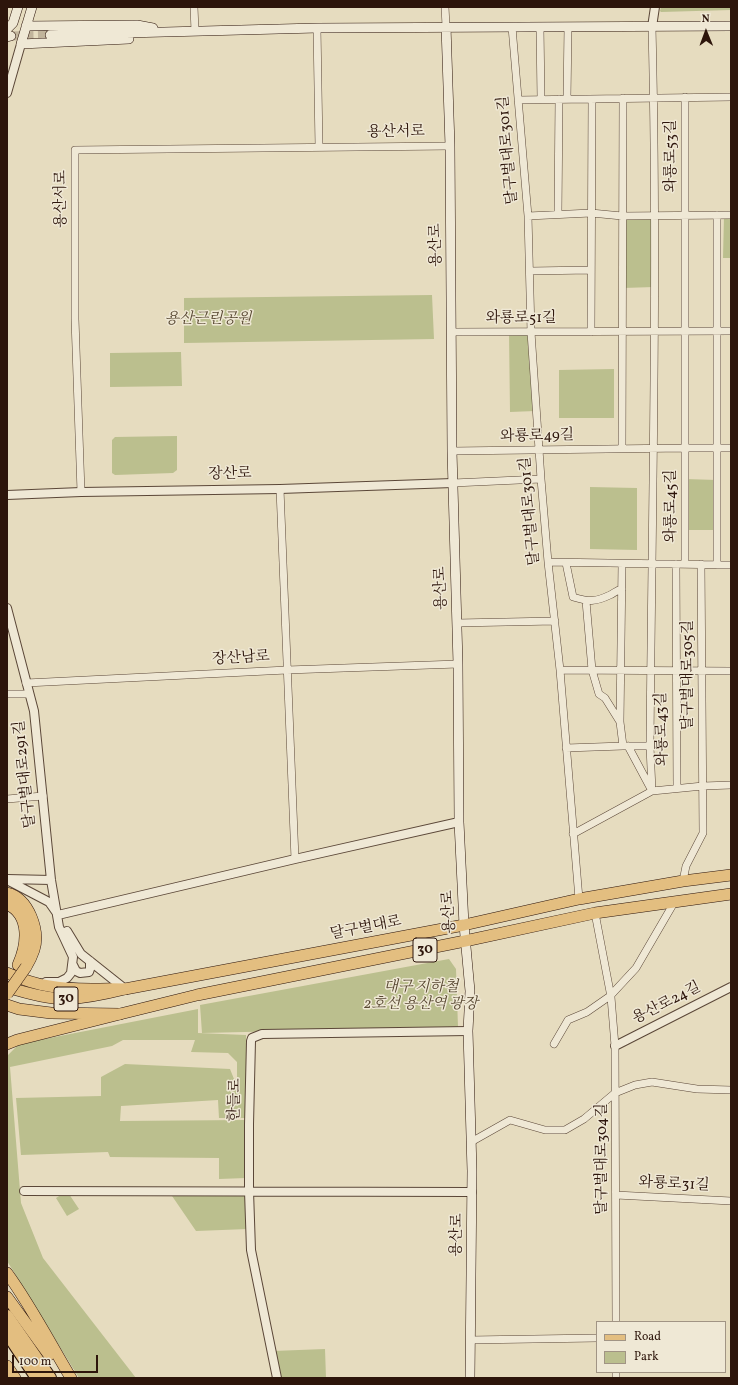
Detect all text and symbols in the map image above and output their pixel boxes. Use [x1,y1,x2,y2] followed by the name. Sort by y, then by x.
[686,12,726,52] north arrow
[702,12,710,27] text: N
[495,95,523,205] street label: 달구벌대로301길
[663,120,681,192] street label: 와룡로53길
[367,123,425,143] street label: 용산서로
[53,170,71,228] street label: 용산서로
[428,223,446,267] street label: 용산로
[486,310,556,328] street label: 와룡로51길
[165,311,251,329] park label: 용산근린공원
[500,427,574,447] street label: 와룡로49길
[517,456,545,566] street label: 달구벌대로301길
[208,466,252,484] street label: 장산로
[663,469,681,543] street label: 와룡로45길
[432,566,452,610] street label: 용산로
[680,620,698,730] street label: 달구벌대로305길
[212,648,270,670] street label: 장산남로
[653,692,673,766] street label: 와룡로43길
[11,719,41,829] street label: 달구벌대로291길
[440,890,460,934] street label: 용산로
[329,913,403,945] street label: 달구벌대로
[413,938,437,962] road number: 30
[364,979,478,1014] park label: 대구 지하철 2호선 용산역 광장
[630,979,704,1029] street label: 용산로24길
[54,987,78,1011] road number: 30
[227,1078,245,1122] street label: 한들로
[594,1103,612,1215] street label: 달구벌대로304길
[638,1174,710,1196] street label: 와룡로31길
[449,1213,467,1257] street label: 용산로
[596,1321,726,1373] legend
[634,1329,661,1345] text: Road
[14,1347,100,1373] scale bar
[634,1349,659,1365] text: Park
[19,1354,51,1370] text: 100 m

